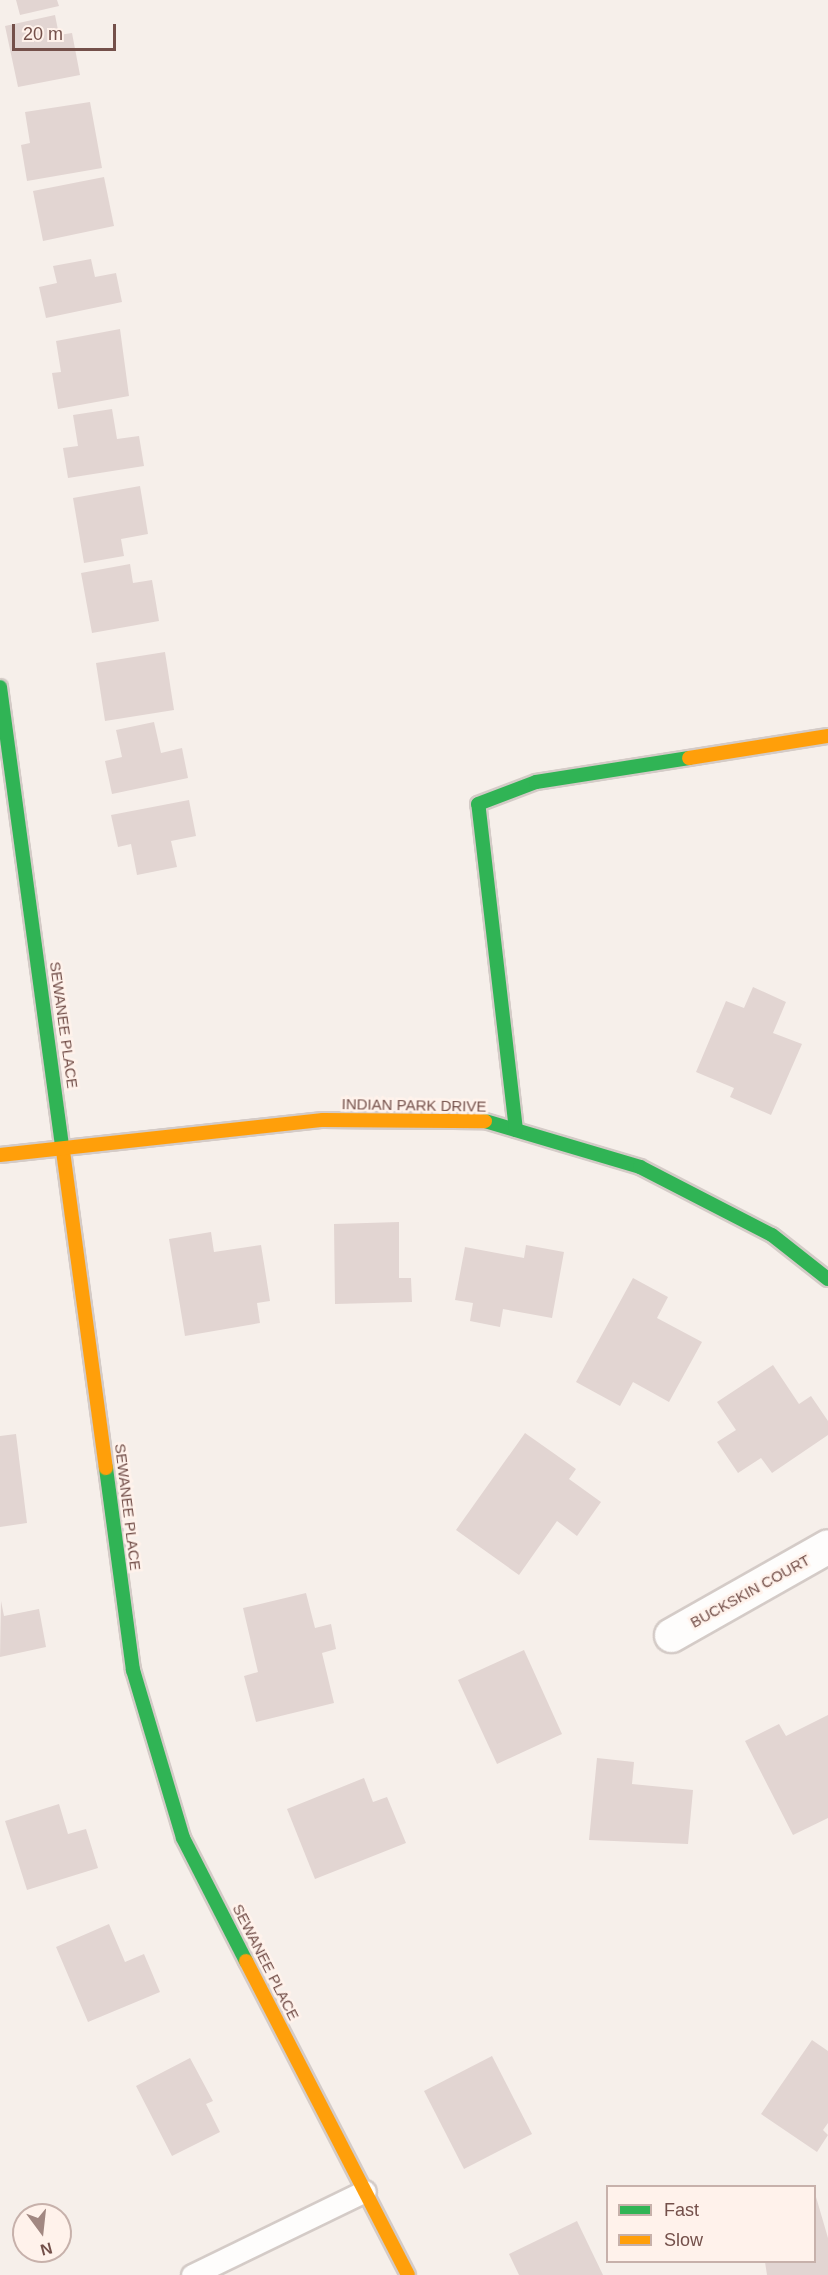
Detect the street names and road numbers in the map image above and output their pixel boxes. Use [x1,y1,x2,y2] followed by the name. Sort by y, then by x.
[46,960,82,1090] street label: SEWANEE PLACE
[341,1095,487,1115] street label: INDIAN PARK DRIVE
[111,1442,145,1572] street label: SEWANEE PLACE
[687,1551,813,1631] street label: BUCKSKIN COURT
[229,1901,303,2023] street label: SEWANEE PLACE

